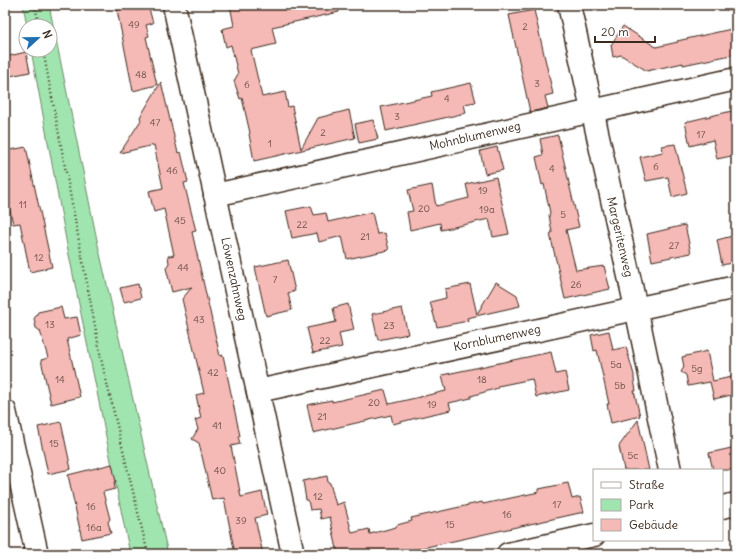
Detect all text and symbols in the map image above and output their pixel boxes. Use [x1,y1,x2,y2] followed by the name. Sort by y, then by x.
[18,18,58,58] north arrow
[128,18,140,31] house number: 49
[595,18,655,44] scale bar
[522,20,528,33] house number: 2
[601,24,629,39] text: 20 m
[39,28,55,40] text: N
[135,68,147,81] house number: 48
[534,77,540,90] house number: 3
[244,78,250,91] house number: 6
[444,92,450,105] house number: 4
[394,110,400,123] house number: 3
[150,116,160,129] house number: 47
[428,118,522,153] street label: Mohnblumenweg
[320,126,326,139] house number: 2
[697,128,706,141] house number: 17
[268,137,272,150] house number: 1
[653,160,659,173] house number: 6
[549,162,555,175] house number: 4
[166,164,178,177] house number: 46
[478,184,488,197] house number: 19
[604,195,637,278] street label: Margeritenweg
[19,198,27,211] house number: 11
[418,202,430,215] house number: 20
[479,203,495,216] house number: 19a
[560,208,566,221] house number: 5
[174,214,186,227] house number: 45
[297,218,308,231] house number: 22
[360,230,370,243] house number: 21
[218,236,251,322] street label: Löwenzahnweg
[669,239,679,252] house number: 27
[34,251,44,264] house number: 12
[177,261,189,274] house number: 44
[273,273,278,286] house number: 7
[570,278,582,291] house number: 26
[193,313,205,326] house number: 43
[45,318,55,331] house number: 13
[383,319,395,332] house number: 23
[452,321,542,354] street label: Kornblumenweg
[320,334,331,347] house number: 22
[610,358,622,371] house number: 5a
[691,362,703,375] house number: 5g
[207,366,219,379] house number: 42
[55,373,65,386] house number: 14
[477,373,487,386] house number: 18
[614,379,626,392] house number: 5b
[368,396,380,409] house number: 20
[427,398,437,411] house number: 19
[317,410,327,423] house number: 21
[212,419,222,432] house number: 41
[49,437,59,450] house number: 15
[628,449,638,462] house number: 5c
[214,464,226,477] house number: 40
[593,469,723,541] legend
[629,477,664,492] text: Straße
[313,490,323,503] house number: 12
[629,497,654,512] text: Park
[553,498,562,511] house number: 17
[86,500,96,513] house number: 16
[502,508,512,521] house number: 16
[235,514,247,527] house number: 39
[629,517,678,532] text: Gebäude
[445,518,455,531] house number: 15
[86,521,102,534] house number: 16a

